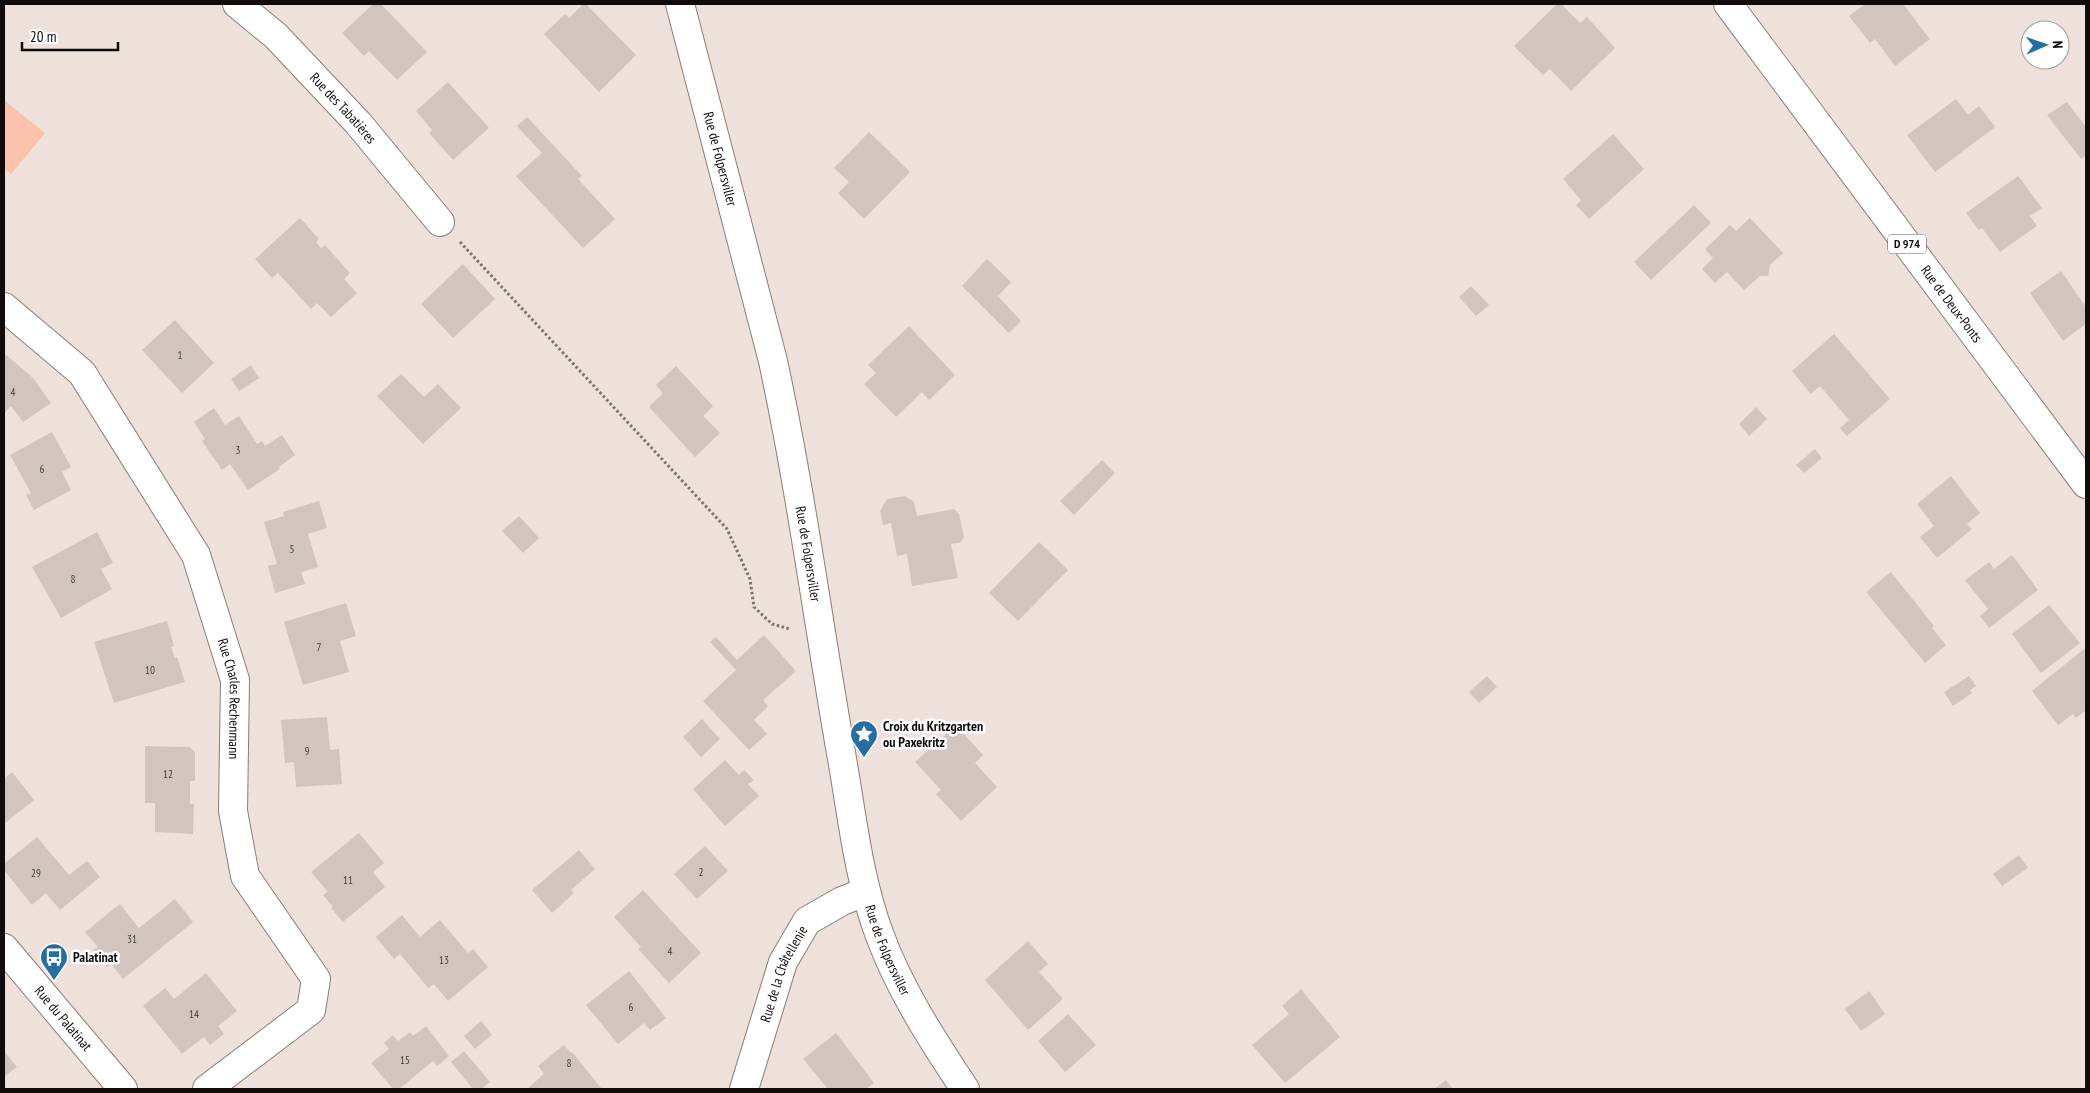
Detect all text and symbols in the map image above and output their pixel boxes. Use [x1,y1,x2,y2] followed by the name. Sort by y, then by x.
[22,20,119,52] scale bar
[2020,20,2070,70] north arrow
[30,27,56,46] text: 20 m
[2049,40,2067,49] text: N
[306,69,380,148] street label: Rue des Tabatières
[699,110,741,208] street label: Rue de Folpersviller
[1888,234,1926,253] road number: D 974
[1917,262,1986,346] street label: Rue de Deux-Ponts
[178,348,183,362] house number: 1
[11,385,16,399] house number: 4
[236,443,241,457] house number: 3
[40,462,45,476] house number: 6
[792,505,825,603] street label: Rue de Folpersviller
[290,542,295,556] house number: 5
[71,572,76,586] house number: 8
[214,636,244,759] street label: Rue Charles Rechenmann
[317,640,322,654] house number: 7
[145,663,155,677] house number: 10
[883,717,983,751] place label: Croix du Kritzgarten ou Paxekritz
[849,719,879,758] place icon: Croix du Kritzgarten ou Paxekritz
[305,744,310,758] house number: 9
[163,767,173,781] house number: 12
[699,865,704,879] house number: 2
[31,866,41,880] house number: 29
[343,873,353,887] house number: 11
[861,903,915,999] street label: Rue de Folpersviller
[756,922,811,1024] street label: Rue de la Châtellenie
[127,932,137,946] house number: 31
[39,942,69,981] bus stop icon: Palatinat
[668,944,673,958] house number: 4
[73,948,118,966] place label: Palatinat
[439,953,449,967] house number: 13
[31,982,96,1055] street label: Rue du Palatinat
[629,1000,634,1014] house number: 6
[189,1007,199,1021] house number: 14
[400,1053,410,1067] house number: 15
[567,1056,572,1070] house number: 8

